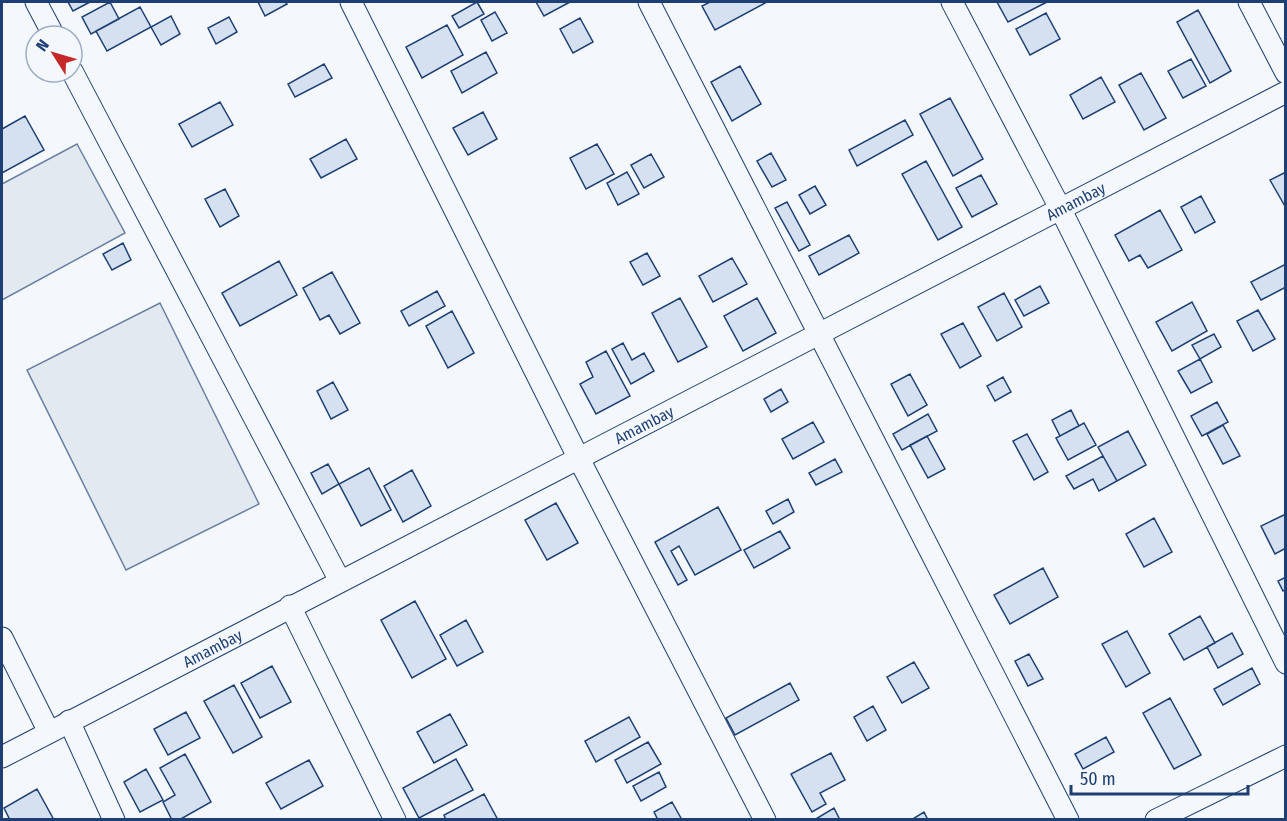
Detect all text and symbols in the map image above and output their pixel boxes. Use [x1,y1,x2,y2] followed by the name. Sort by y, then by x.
[24,24,84,84] north arrow
[32,36,53,55] text: N
[1043,178,1109,225] street label: Amambay
[611,401,678,448] street label: Amambay
[180,625,246,672] street label: Amambay
[1071,758,1248,796] scale bar
[1080,768,1116,790] text: 50 m

